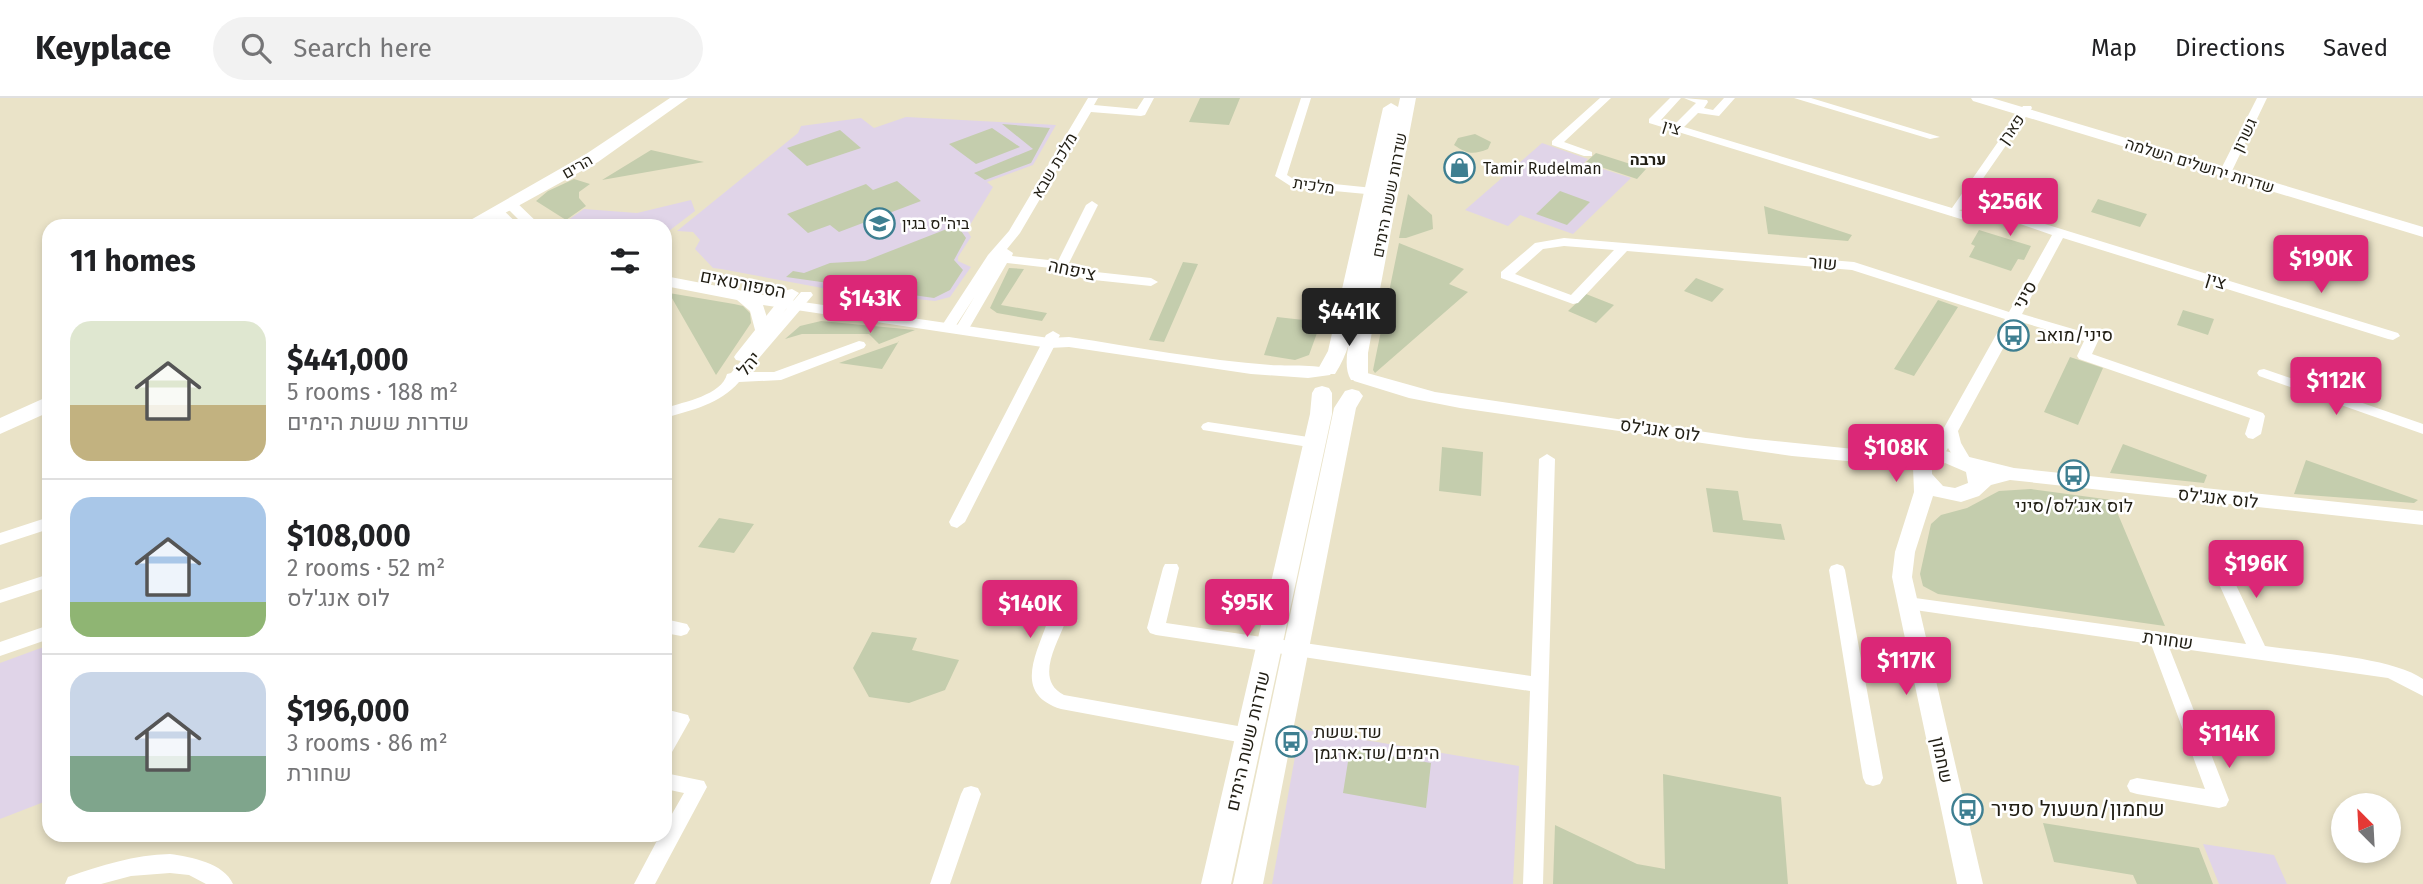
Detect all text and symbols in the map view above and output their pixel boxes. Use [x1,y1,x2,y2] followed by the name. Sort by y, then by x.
[213,17,703,80] search box
[35,28,171,68] text: Keyplace
[237,29,275,67] icon: search
[293,33,432,64] text: Search here
[2091,34,2137,62] text: Map
[2175,34,2285,62] text: Directions
[2323,34,2388,62] text: Saved
[1994,110,2029,148] street label: פארן
[2228,115,2261,156] street label: גשרון
[1660,116,1684,139] street label: צין
[1028,129,1081,201] street label: מלכת שבא
[1368,131,1411,259] street label: שדרות ששת הימים
[2123,134,2277,197] street label: שדרות ירושלים השלמה
[559,150,596,183] street label: הרים
[1630,150,1666,169] district label: ערבה
[1443,151,1477,185] shop icon: Tamir Rudelman
[1483,159,1602,178] place label: Tamir Rudelman
[1292,173,1336,198] street label: מלכית
[1961,178,2059,238] pin: $256K
[1978,187,2042,215] text: $256K
[862,206,896,240] school or university icon: ביה"ס בגין
[902,214,970,233] place label: ביה"ס בגין
[2272,236,2370,295] pin: $190K
[606,242,644,280] icon: filters
[70,243,196,279] text: 11 homes
[2289,244,2353,272] text: $190K
[1808,251,1838,275] street label: שור
[1046,254,1098,286] street label: ציפחה
[698,265,788,303] street label: הספורטאים
[2203,267,2229,295] street label: צין
[821,275,919,335] pin: $143K
[2008,277,2042,313] street label: סיני
[839,284,901,312] text: $143K
[1300,288,1398,348] pin: $441K
[1318,297,1380,325] text: $441K
[1997,318,2031,352] bus stop icon: סיני/מואב
[2037,324,2113,346] place label: סיני/מואב
[287,342,409,378] text: $441,000
[732,347,766,381] street label: יהל
[126,349,210,433] icon: home
[2287,358,2385,417] pin: $112K
[2306,366,2366,394] text: $112K
[287,378,458,406] text: 5 rooms · 188 m²
[287,408,469,436] text: שדרות ששת הימים
[1619,414,1701,446] street label: לוס אנג'לס
[1847,424,1945,484] pin: $108K
[1864,433,1928,461] text: $108K
[2057,459,2091,493] bus stop icon: לוס אנג׳לס/סיני
[2177,483,2259,513] street label: לוס אנג'לס
[2015,495,2133,517] place label: לוס אנג׳לס/סיני
[287,518,411,554] text: $108,000
[126,525,210,609] icon: home
[2207,540,2305,600] pin: $196K
[2225,549,2287,577] text: $196K
[287,554,445,582] text: 2 rooms · 52 m²
[981,580,1079,640] pin: $140K
[1206,580,1288,639] pin: $95K
[287,584,390,612] text: לוס אנג'לס
[1221,588,1273,616] text: $95K
[998,589,1062,617] text: $140K
[2141,626,2195,654] street label: שחורת
[1857,638,1955,697] pin: $117K
[1877,646,1935,674] text: $117K
[1221,669,1275,813] street label: שדרות ששת הימים
[287,693,409,729] text: $196,000
[126,700,210,784] icon: home
[2180,710,2278,770] pin: $114K
[2199,719,2259,747] text: $114K
[1314,721,1440,764] place label: שד.ששת הימים/שד.ארגמן
[1274,725,1308,759] bus stop icon: שד.ששת הימים/שד.ארגמן
[287,729,448,757] text: 3 rooms · 86 m²
[1926,735,1958,785] street label: שחמון
[287,759,352,787] text: שחורת
[1951,792,1985,826] bus stop icon: שחמון/משעול ספיר
[2331,793,2401,863] north arrow
[2331,793,2401,863] map controls
[1991,796,2165,822] place label: שחמון/משעול ספיר

